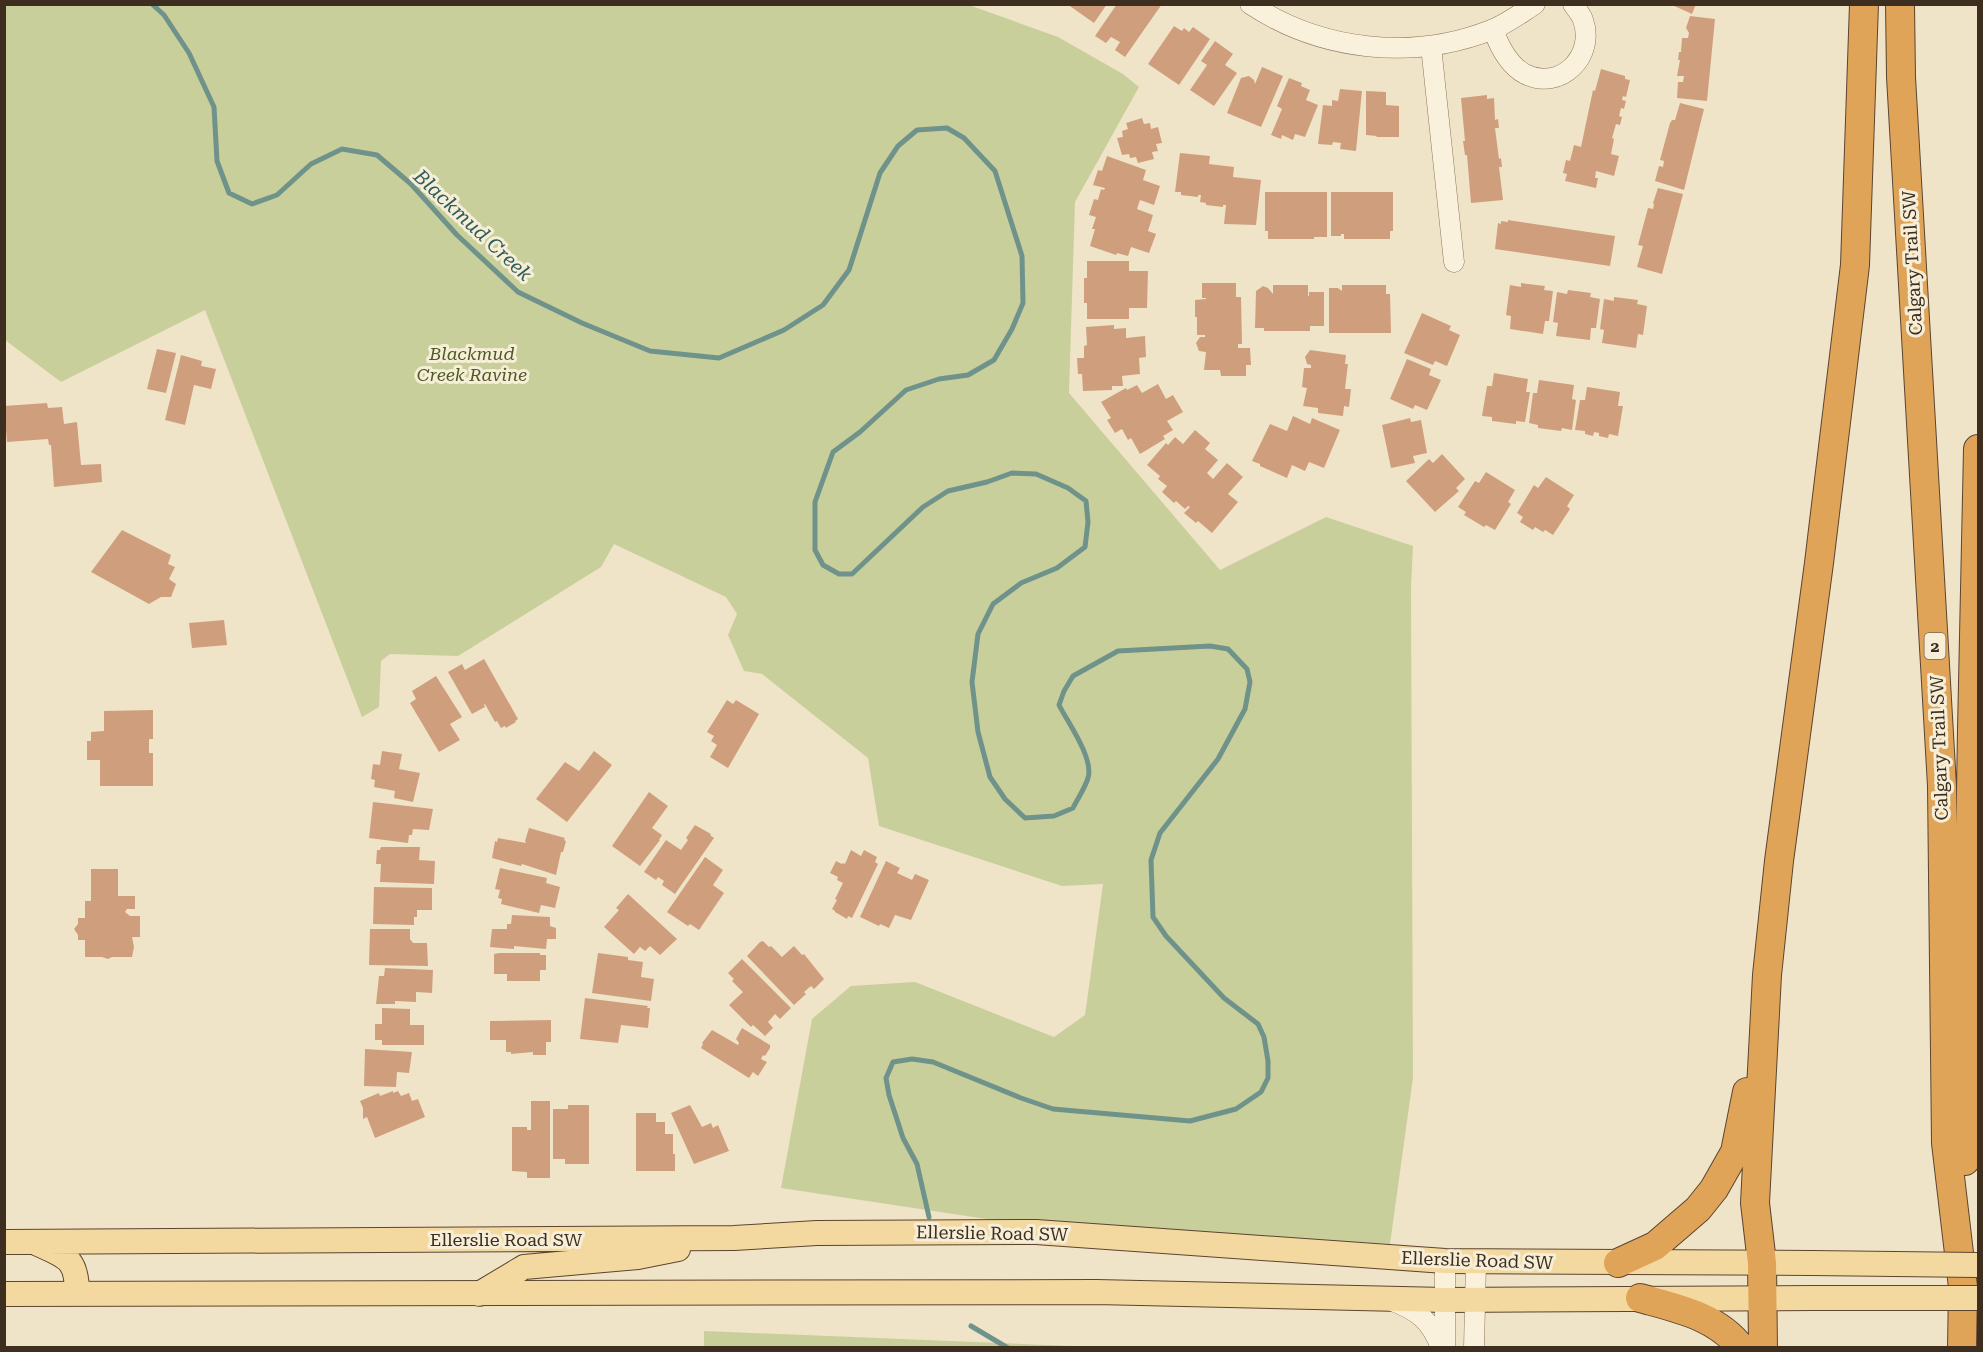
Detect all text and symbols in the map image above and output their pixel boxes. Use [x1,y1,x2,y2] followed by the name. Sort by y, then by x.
[408,163,537,286] water label: Blackmud Creek
[1898,189,1926,336] street label: Calgary Trail SW
[417,343,527,385] park label: Blackmud Creek Ravine
[1924,633,1946,659] road number: 2
[1926,674,1952,821] street label: Calgary Trail SW
[916,1221,1069,1245] street label: Ellerslie Road SW
[430,1229,583,1250] street label: Ellerslie Road SW
[1401,1247,1554,1273] street label: Ellerslie Road SW

